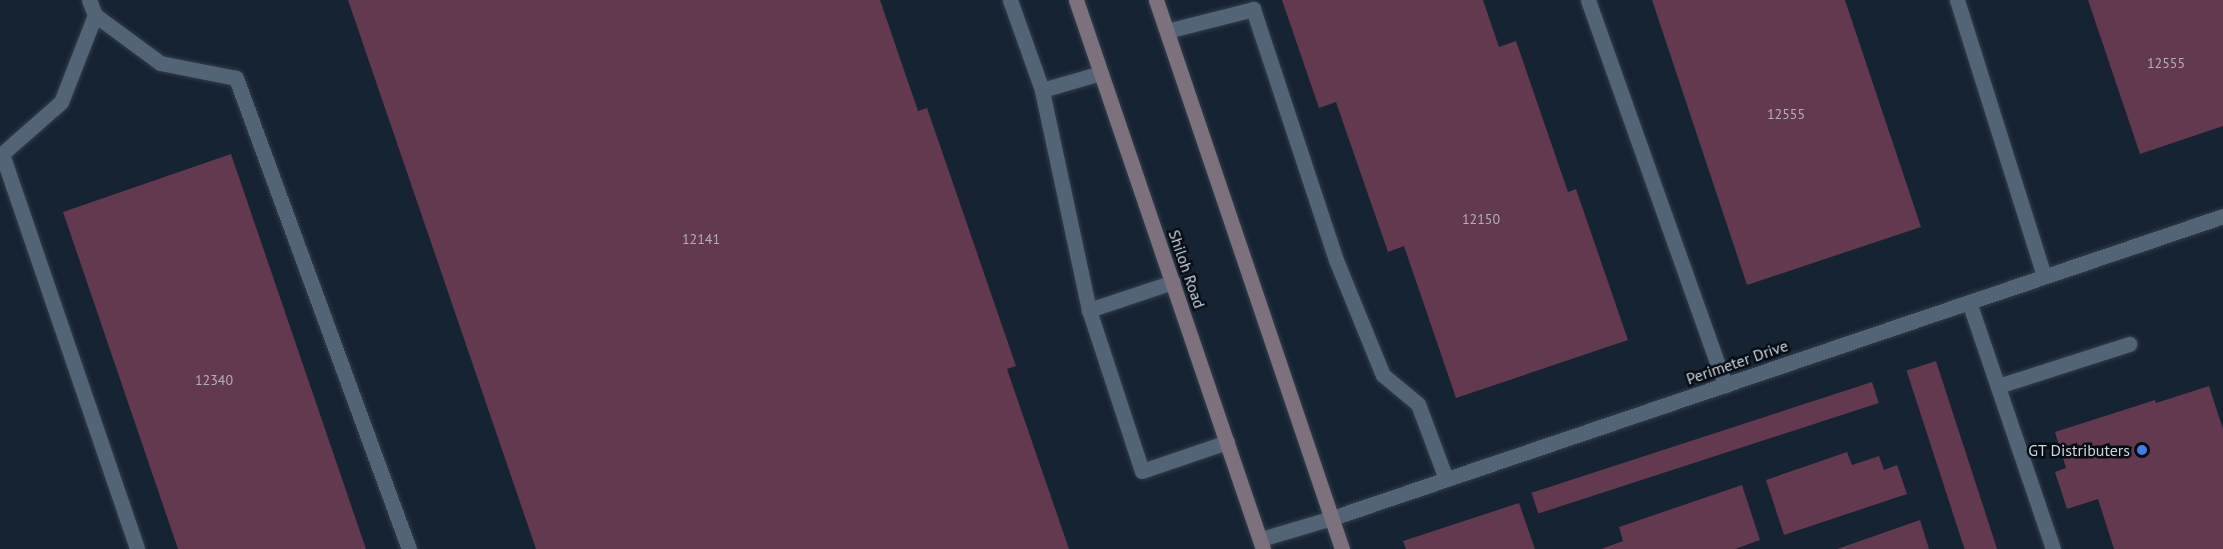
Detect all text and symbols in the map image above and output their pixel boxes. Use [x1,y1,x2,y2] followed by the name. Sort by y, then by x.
[2147,55,2185,71] house number: 12555
[1767,106,1805,122] house number: 12555
[1462,211,1500,227] house number: 12150
[1165,227,1209,311] street label: Shiloh Road
[682,231,720,247] house number: 12141
[1684,336,1790,388] street label: Perimeter Drive
[195,372,233,388] house number: 12340
[2028,440,2130,460] place label: GT Distributers
[2135,443,2149,457] marker: GT Distributers

